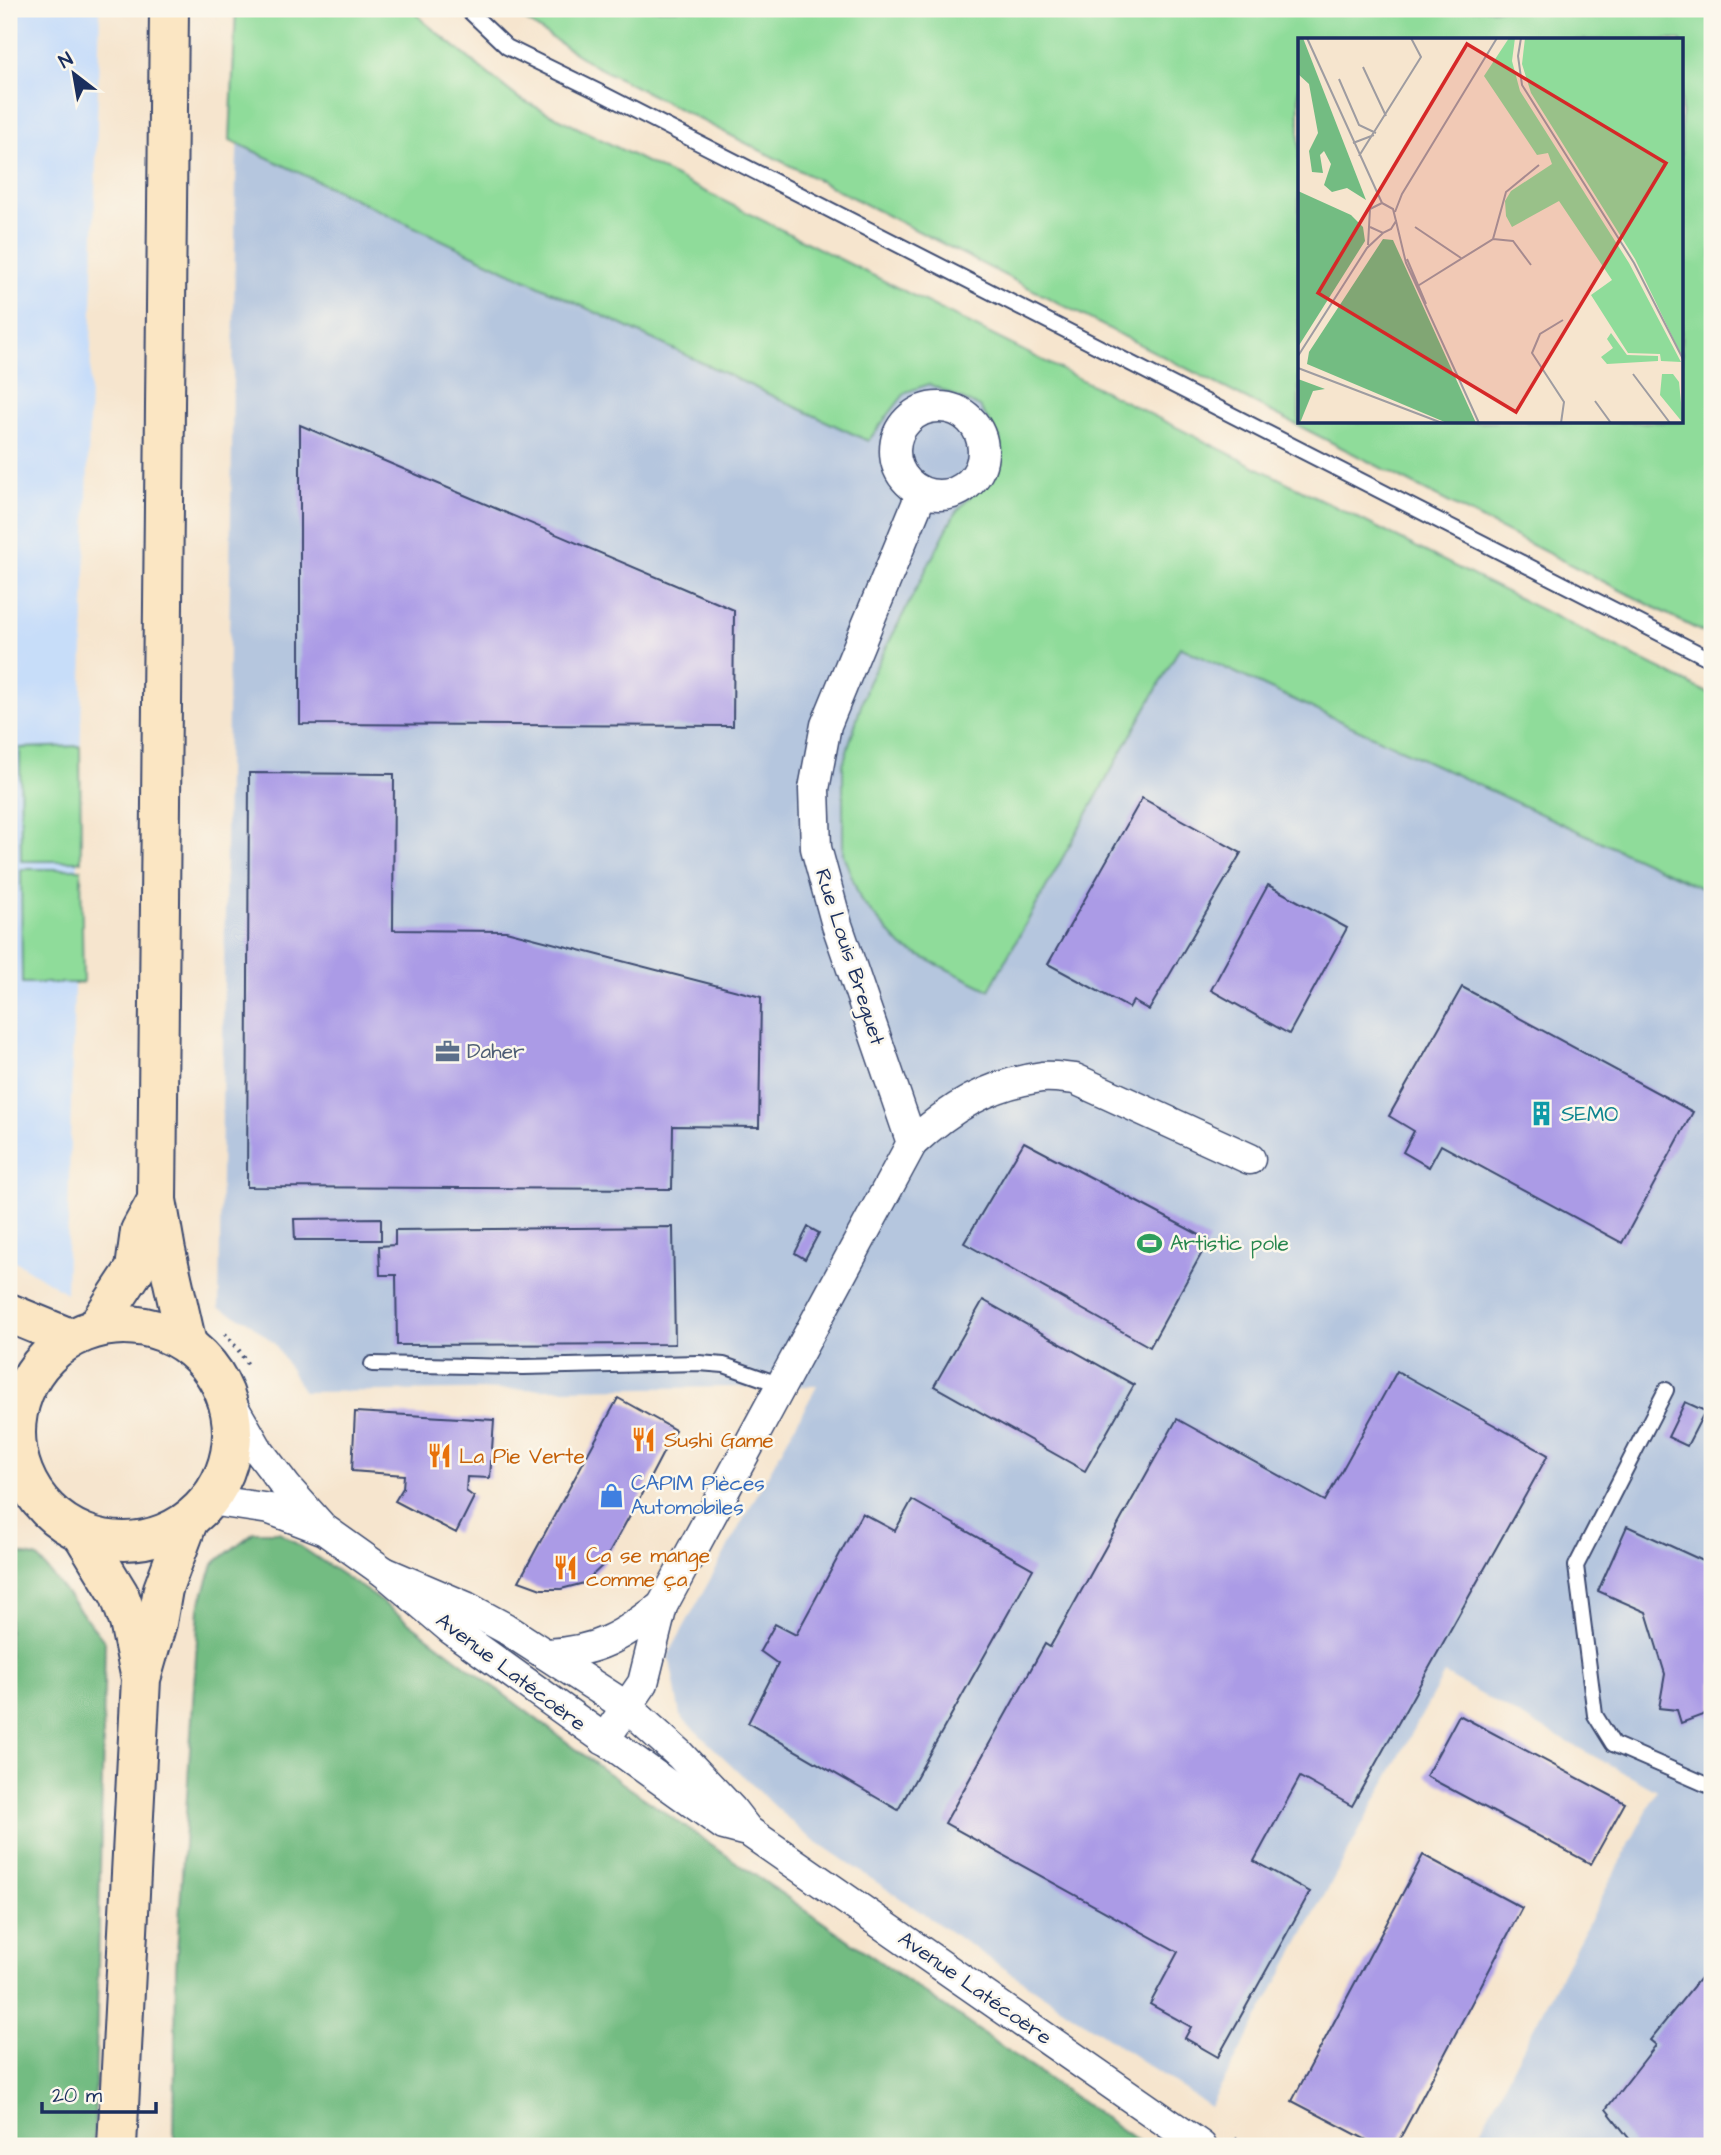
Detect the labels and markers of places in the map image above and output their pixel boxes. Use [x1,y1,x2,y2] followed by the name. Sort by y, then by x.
[433,1037,461,1065] office icon: Daher
[467,1037,525,1066] place label: Daher
[1527,1100,1555,1128] building icon: SEMO
[1561,1100,1618,1129] place label: SEMO
[1136,1229,1164,1257] sports icon: Artistic pole
[1170,1229,1289,1259] place label: Artistic pole
[630,1426,658,1454] restaurant icon: Sushi Game
[664,1426,774,1455] place label: Sushi Game
[425,1442,453,1470] restaurant icon: La Pie Verte
[459,1442,585,1471] place label: La Pie Verte
[631,1469,765,1522] place label: CAPIM Pièces Automobiles
[597,1481,625,1509] shop icon: CAPIM Pièces Automobiles
[586,1541,710,1594] place label: Ca se mange comme ça
[552,1553,580,1581] restaurant icon: Ca se mange comme ça

